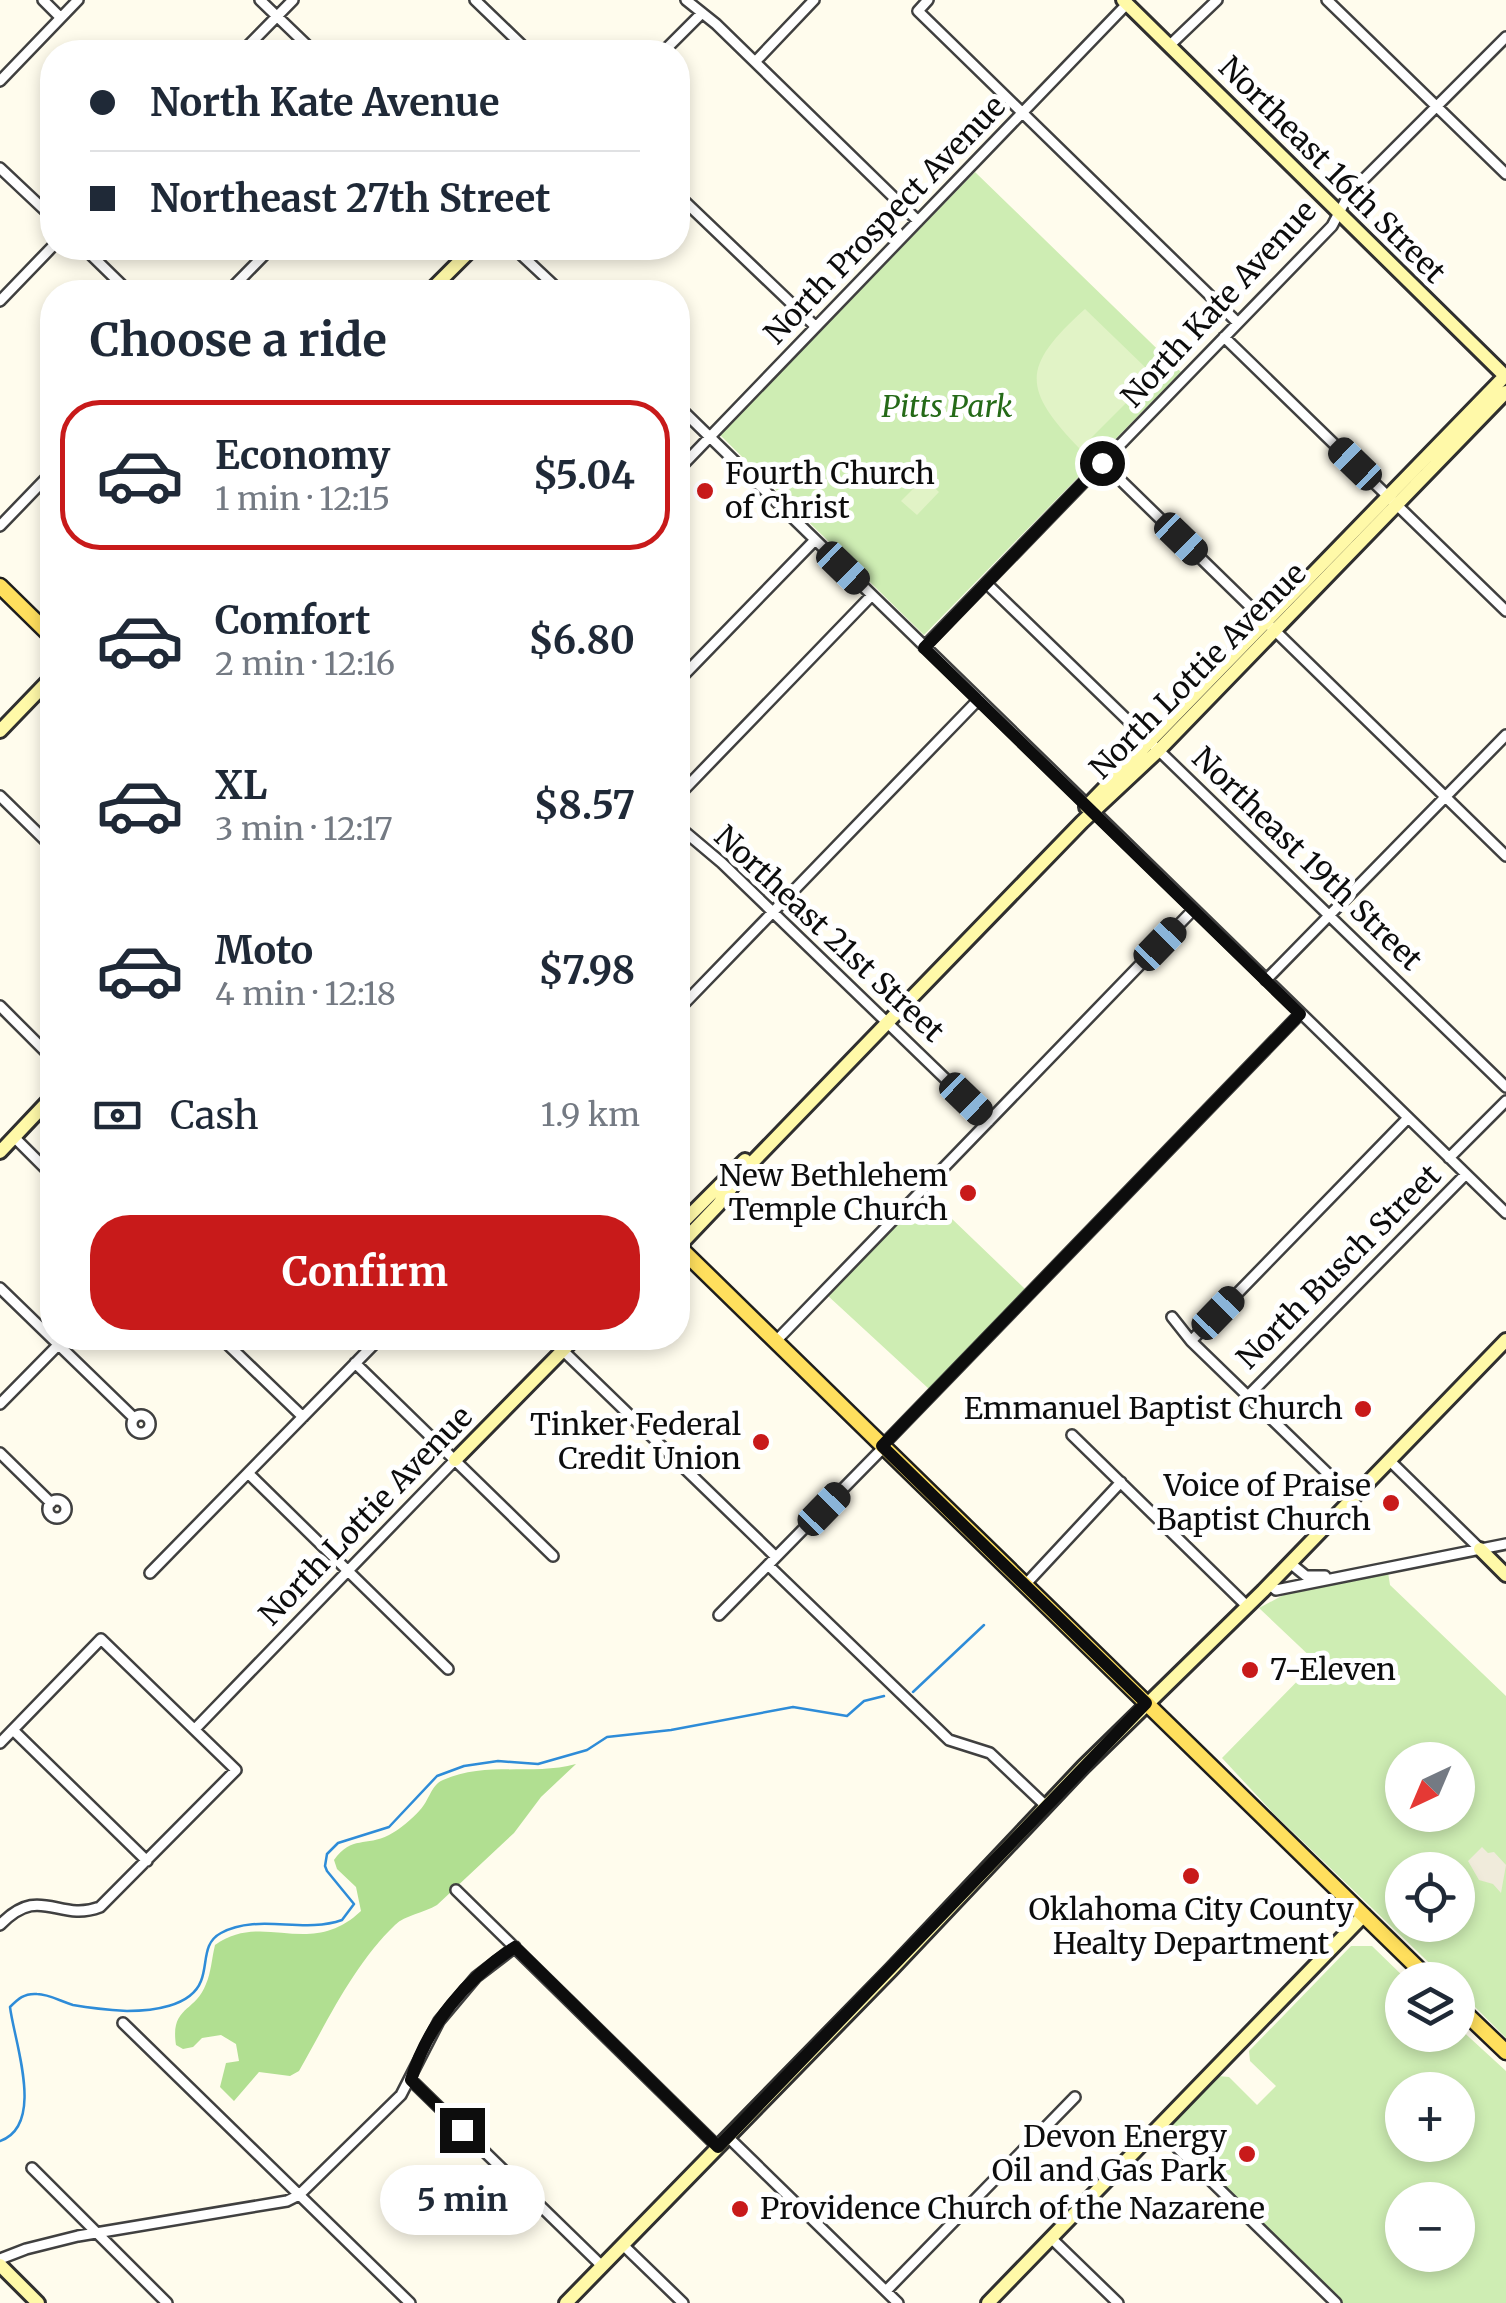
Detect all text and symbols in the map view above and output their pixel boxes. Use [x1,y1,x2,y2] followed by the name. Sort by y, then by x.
[1211,48,1454,291] street label: Northeast 16th Street
[150,79,500,126] text: North Kate Avenue
[756,87,1013,352] street label: North Prospect Avenue
[150,175,551,222] text: Northeast 27th Street
[1113,192,1324,415] street label: North Kate Avenue
[90,312,387,368] text: Choose a ride
[882,387,1013,425] park label: Pitts Park
[95,430,185,520] icon: car
[215,432,390,479] text: Economy
[1323,432,1387,496] car
[1080,441,1125,486] route start
[533,452,635,499] text: $5.04
[725,454,935,526] place label: Fourth Church of Christ
[215,479,390,519] text: 1 min · 12:15
[694,480,716,502] marker: Fourth Church of Christ
[1149,507,1213,571] car
[811,536,875,600] car
[1081,554,1313,786] street label: North Lottie Avenue
[95,595,185,685] icon: car
[215,597,371,644] text: Comfort
[528,617,635,664] text: $6.80
[215,644,395,684] text: 2 min · 12:16
[1185,739,1431,978] street label: Northeast 19th Street
[95,760,185,850] icon: car
[215,762,267,809] text: XL
[534,782,635,829] text: $8.57
[215,809,393,849] text: 3 min · 12:17
[707,817,953,1050] street label: Northeast 21st Street
[1128,912,1192,976] car
[95,925,185,1015] icon: car
[215,927,313,974] text: Moto
[538,947,635,994] text: $7.98
[215,974,396,1014] text: 4 min · 12:18
[934,1067,998,1131] car
[90,1088,145,1143] icon: cash
[170,1092,259,1139] text: Cash
[541,1095,640,1135] text: 1.9 km
[719,1156,948,1228] place label: New Bethlehem Temple Church
[1228,1156,1449,1376] street label: North Busch Street
[957,1182,979,1204] marker: New Bethlehem Temple Church
[90,1215,640,1330] button: Confirm
[1186,1281,1250,1345] car
[964,1389,1343,1427] place label: Emmanuel Baptist Church
[251,1398,480,1633] street label: North Lottie Avenue
[1352,1398,1374,1420] marker: Emmanuel Baptist Church
[530,1405,741,1477] place label: Tinker Federal Credit Union
[750,1431,772,1453] marker: Tinker Federal Credit Union
[1156,1466,1371,1538] place label: Voice of Praise Baptist Church
[792,1477,856,1541] car
[1380,1492,1402,1514] marker: Voice of Praise Baptist Church
[1270,1650,1396,1688] place label: 7-Eleven
[1239,1659,1261,1681] marker: 7-Eleven
[1385,1742,1475,1832] north arrow
[1385,1742,1475,2272] map controls
[1385,1852,1475,1942] button: locate
[1180,1865,1202,1887] marker: Oklahoma City County Healty Department
[1028,1890,1354,1962] place label: Oklahoma City County Healty Department
[1385,1962,1475,2052] button: layers
[1385,2072,1475,2162] button: +
[440,2108,485,2153] route end
[992,2117,1228,2189] place label: Devon Energy Oil and Gas Park
[1236,2143,1258,2165] marker: Devon Energy Oil and Gas Park
[380,2165,544,2235] callout: 5 min
[417,2180,508,2220] text: 5 min
[1385,2182,1475,2272] button: −
[760,2189,1265,2227] place label: Providence Church of the Nazarene
[729,2198,751,2220] marker: Providence Church of the Nazarene

